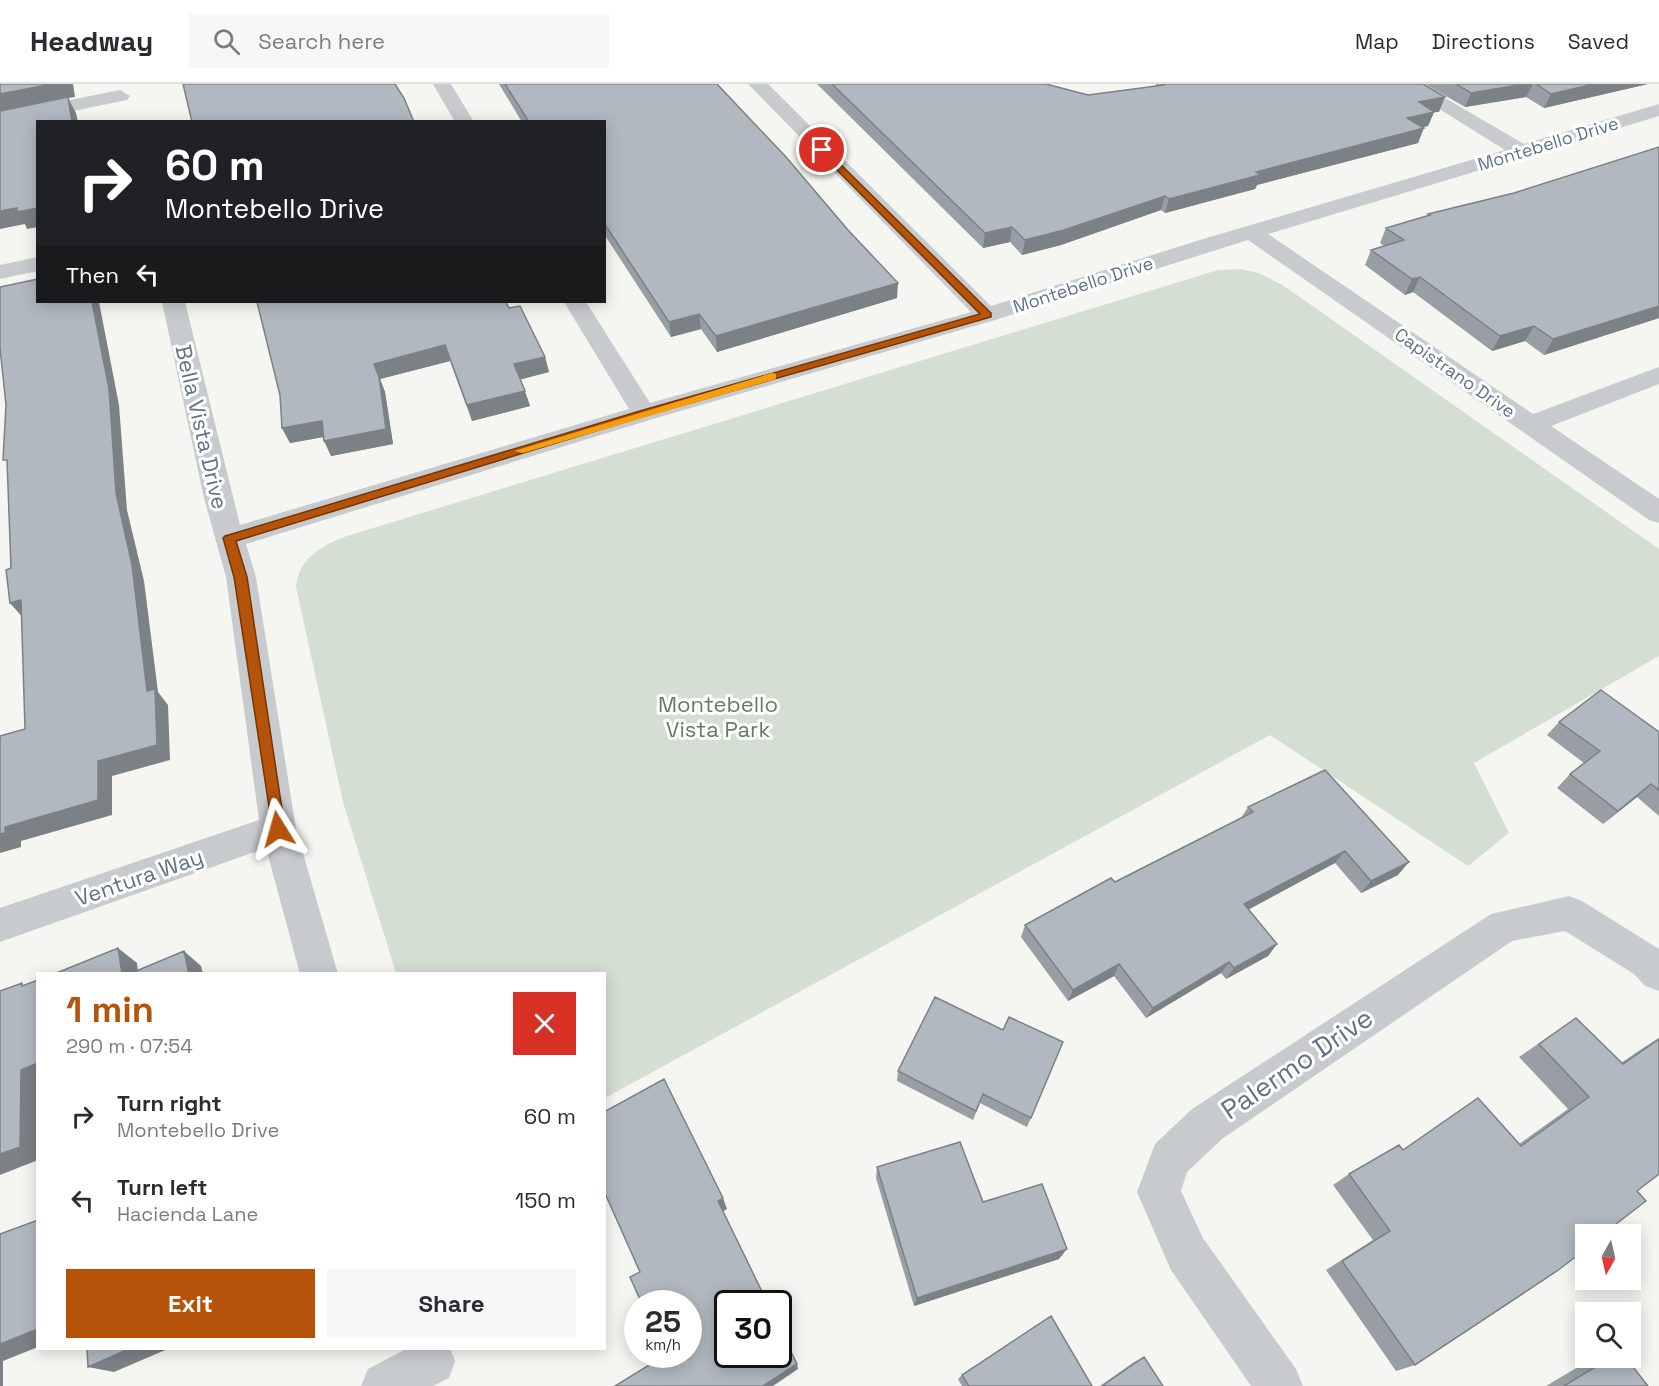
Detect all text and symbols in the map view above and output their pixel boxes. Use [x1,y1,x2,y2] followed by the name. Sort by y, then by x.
[189,14,609,68] search box
[30,23,153,59] text: Headway
[210,25,243,58] icon: search
[258,27,385,55] text: Search here
[1355,28,1399,55] text: Map
[1432,28,1535,55] text: Directions
[1568,28,1629,55] text: Saved
[1475,111,1621,176] street label: Montebello Drive
[796,124,847,175] pin
[805,133,838,166] icon: arrive
[165,139,265,192] text: 60 m
[66,144,144,222] icon: right
[165,191,384,226] text: Montebello Drive
[1010,251,1156,318] street label: Montebello Drive
[131,258,164,291] icon: left
[66,261,119,289] text: Then
[1390,322,1520,423] street label: Capistrano Drive
[169,342,235,512] street label: Bella Vista Drive
[658,690,778,743] park label: Montebello Vista Park
[246,797,310,861] position arrow
[71,842,207,912] street label: Ventura Way
[66,987,154,1033] text: 1 min
[513,992,576,1055] button: close
[1214,1000,1379,1127] street label: Palermo Drive
[66,1033,193,1059] text: 290 m · 07:54
[117,1089,222,1117] text: Turn right
[66,1100,99,1133] icon: right
[524,1102,576,1130] text: 60 m
[117,1117,279,1143] text: Montebello Drive
[117,1173,207,1201] text: Turn left
[66,1184,99,1217] icon: left
[515,1186,576,1214] text: 150 m
[117,1201,258,1227] text: Hacienda Lane
[1575,1224,1641,1290] north arrow
[1575,1224,1641,1368] map controls
[66,1269,315,1338] button: Exit
[327,1269,576,1338] button: Share
[714,1290,792,1368] speed limit sign: 30
[645,1302,681,1341] text: 25
[1575,1302,1641,1368] button: search
[645,1335,681,1354] text: km/h

